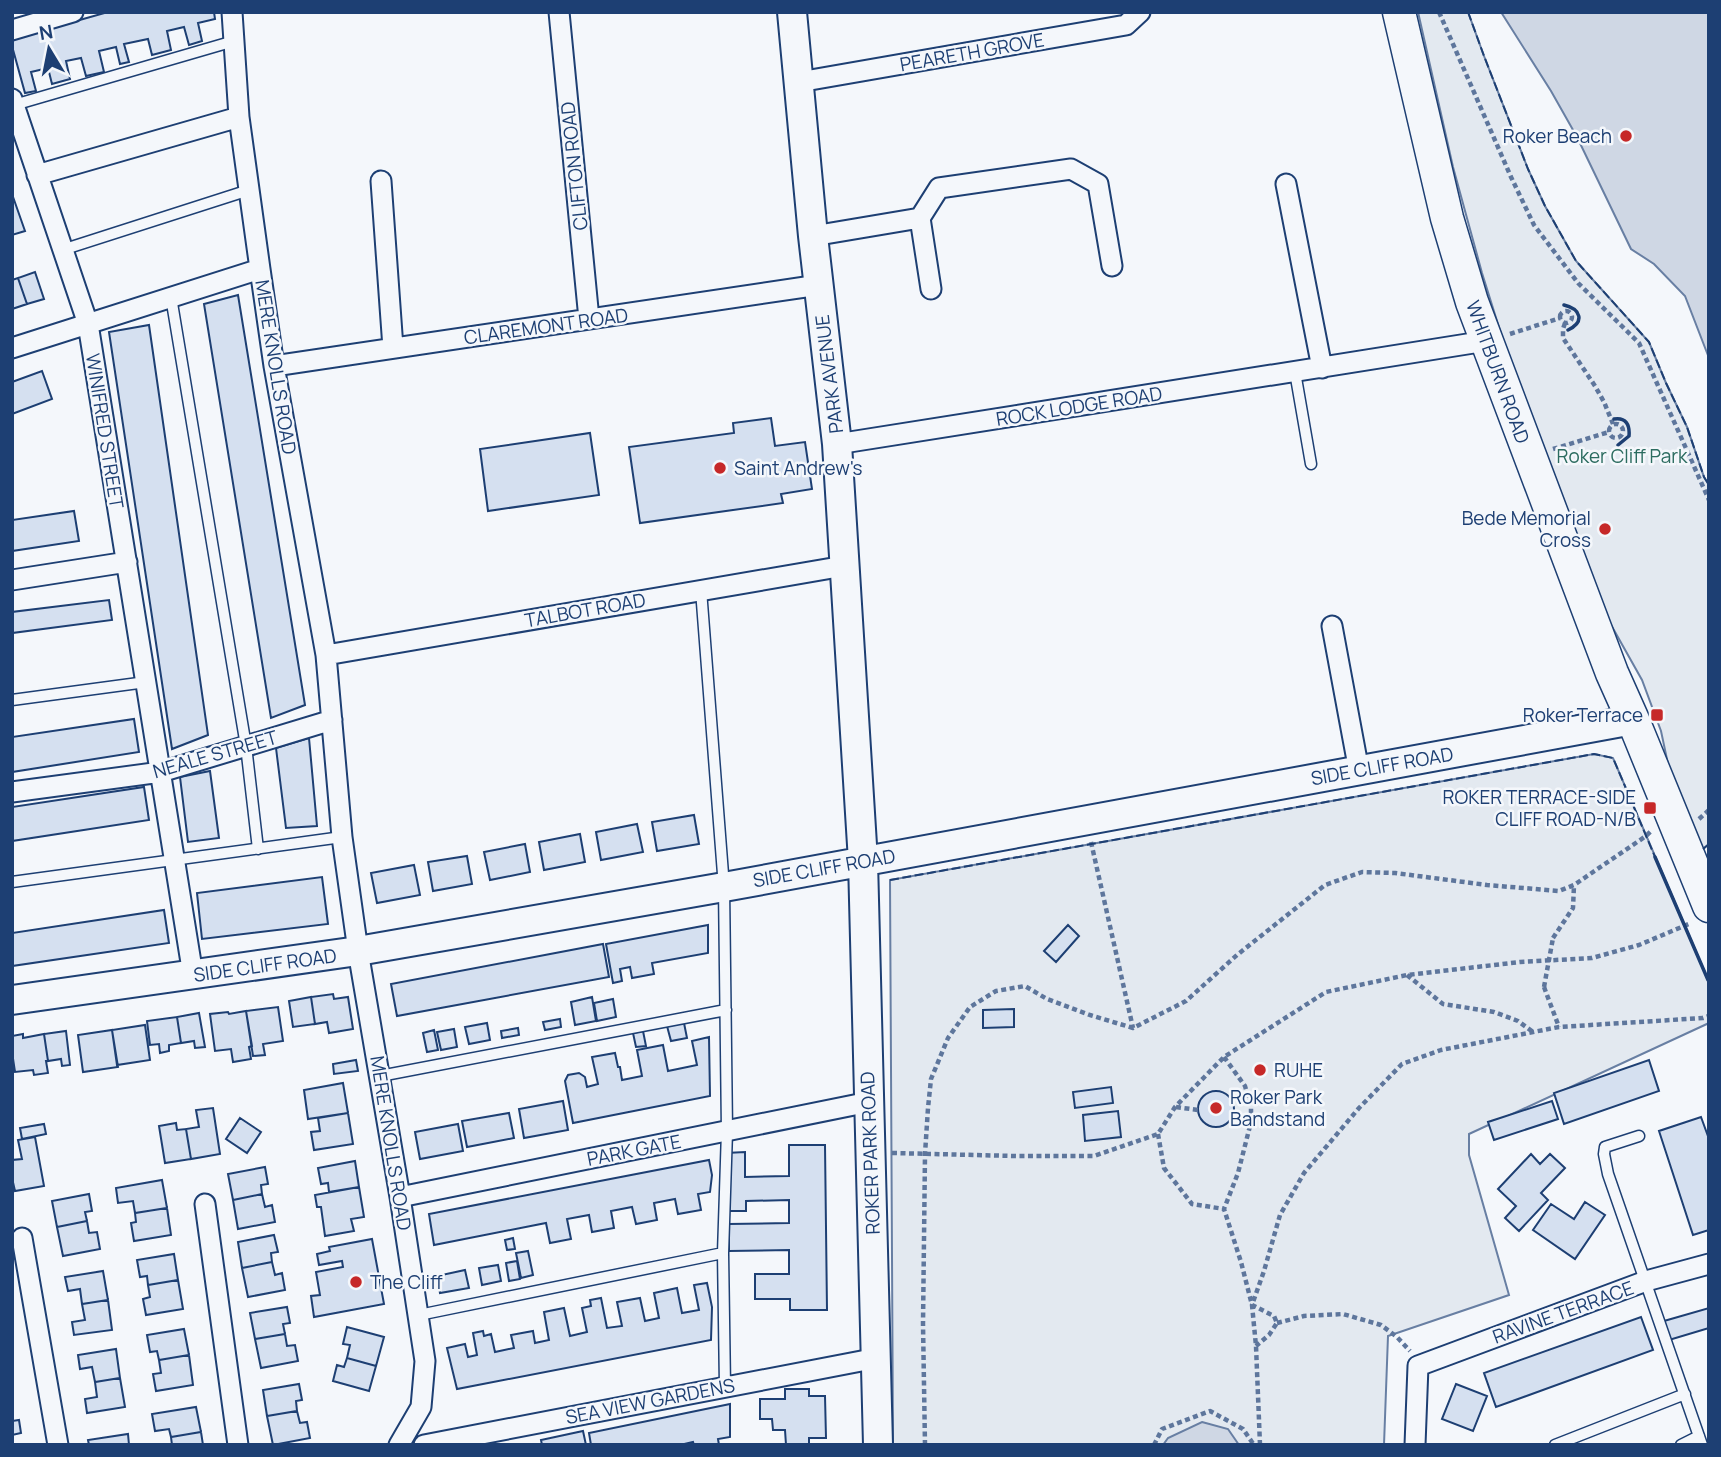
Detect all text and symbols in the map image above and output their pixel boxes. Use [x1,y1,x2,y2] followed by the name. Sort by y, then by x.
[14,14,84,84] north arrow
[37,18,55,46] text: N
[898,27,1046,77] street label: PEARETH GROVE
[554,100,594,232] street label: CLIFTON ROAD
[1503,123,1612,149] place label: Roker Beach
[1618,128,1634,144] marker: Roker Beach
[249,278,303,456] street label: MERE KNOLLS ROAD
[1460,297,1536,447] street label: WHITBURN ROAD
[462,302,630,350] street label: CLAREMONT ROAD
[809,313,849,435] street label: PARK AVENUE
[80,352,130,511] street label: WINIFRED STREET
[994,380,1164,432] street label: ROCK LODGE ROAD
[1557,443,1688,469] park label: Roker Cliff Park
[734,455,862,481] place label: Saint Andrew's
[712,460,728,476] marker: Saint Andrew's
[1462,505,1591,553] place label: Bede Memorial Cross
[1597,521,1613,537] marker: Bede Memorial Cross
[522,587,648,633] street label: TALBOT ROAD
[1523,702,1643,728] place label: Roker Terrace
[1649,707,1665,723] marker: Roker Terrace
[150,724,281,784] street label: NEALE STREET
[1309,741,1455,791] street label: SIDE CLIFF ROAD
[1442,784,1636,832] place label: ROKER TERRACE-SIDE CLIFF ROAD-N/B
[1642,800,1658,816] marker: ROKER TERRACE-SIDE CLIFF ROAD-N/B
[751,843,897,893] street label: SIDE CLIFF ROAD
[192,942,338,988] street label: SIDE CLIFF ROAD
[364,1054,418,1232] street label: MERE KNOLLS ROAD
[1274,1057,1323,1083] place label: RUHE
[1252,1062,1268,1078] marker: RUHE
[854,1071,886,1235] street label: ROKER PARK ROAD
[1230,1084,1325,1132] place label: Roker Park Bandstand
[1208,1100,1224,1116] marker: Roker Park Bandstand
[585,1128,683,1172] street label: PARK GATE
[370,1269,443,1295] place label: The Cliff
[348,1274,364,1290] marker: The Cliff
[1489,1274,1637,1350] street label: RAVINE TERRACE
[563,1372,737,1430] street label: SEA VIEW GARDENS

